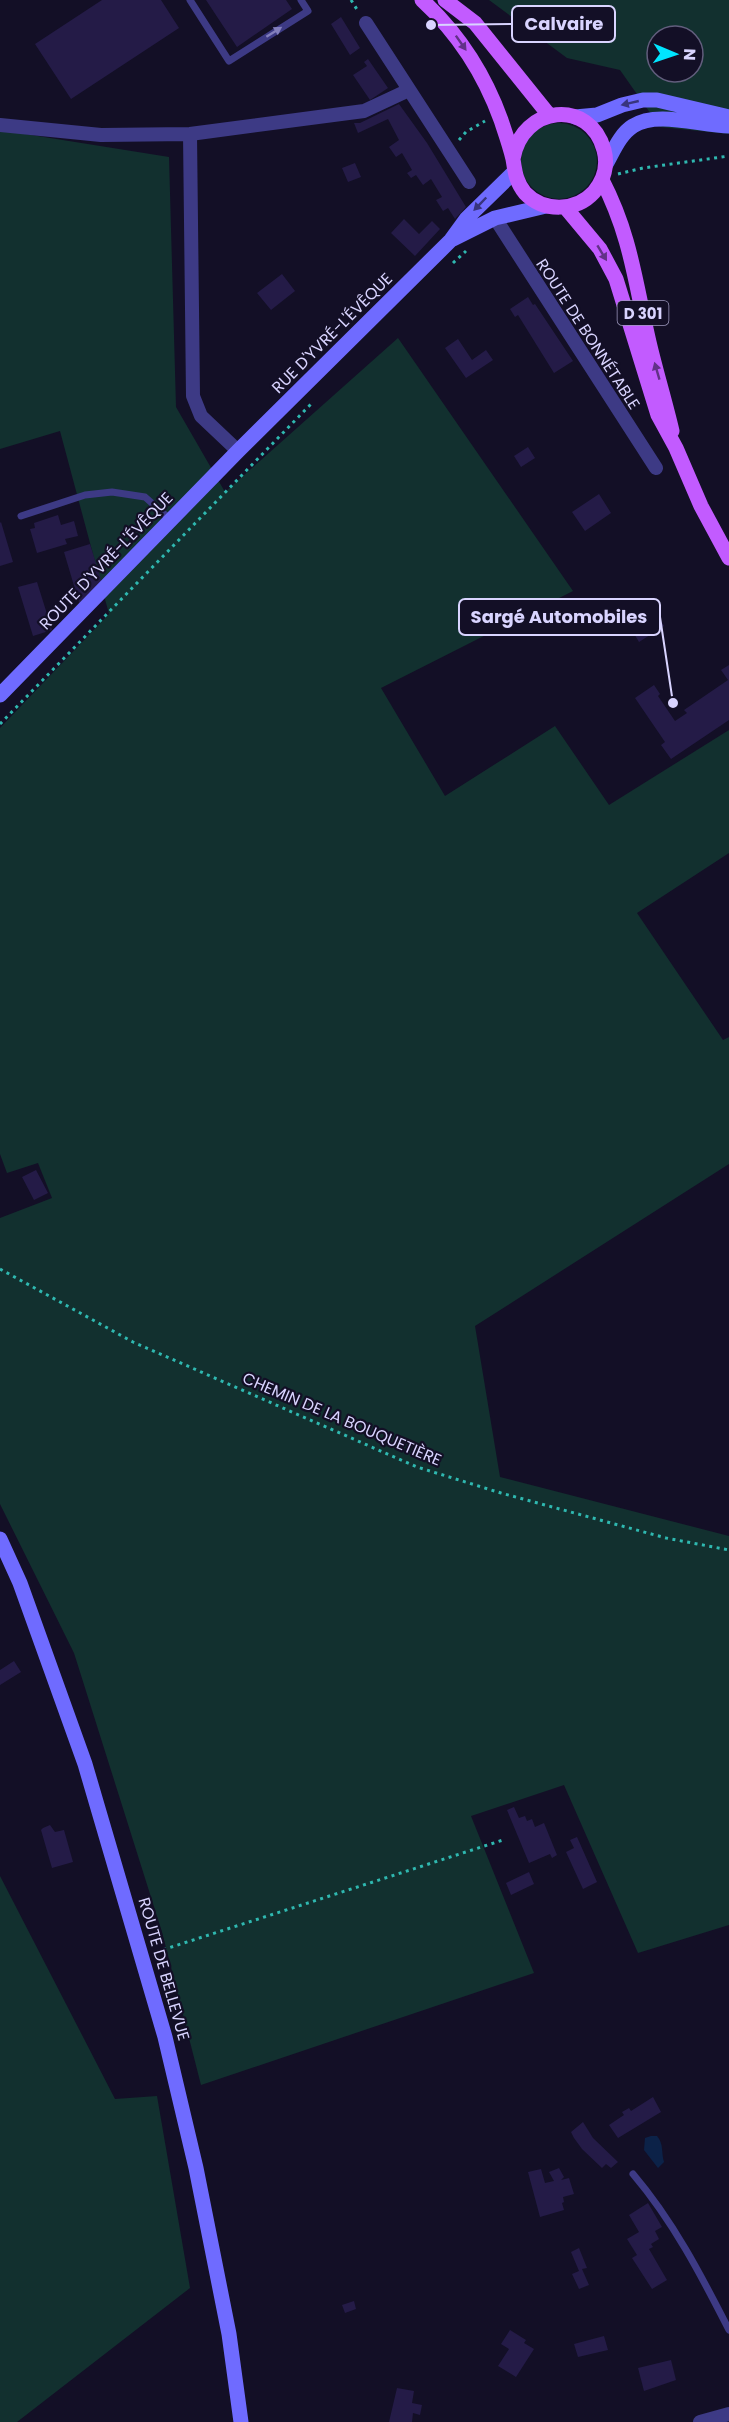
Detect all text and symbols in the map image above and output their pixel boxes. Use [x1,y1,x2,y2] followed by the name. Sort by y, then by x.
[512,6,615,42] callout: Calvaire
[525,11,603,36] text: Calvaire
[645,24,705,84] north arrow
[266,27,283,38] one-way arrow
[455,34,467,50] one-way arrow
[678,48,701,61] text: N
[621,99,639,109] one-way arrow
[473,196,487,211] one-way arrow
[596,245,607,261] one-way arrow
[531,254,645,414] street label: ROUTE DE BONNÉTABLE
[267,268,397,398] street label: RUE D'YVRÉ-L'ÉVÊQUE
[618,301,668,325] road number: D 301
[652,362,661,380] one-way arrow
[34,487,178,635] street label: ROUTE D'YVRÉ-L'ÉVÊQUE
[459,599,660,635] callout: Sargé Automobiles
[471,604,647,629] text: Sargé Automobiles
[239,1367,445,1471] street label: CHEMIN DE LA BOUQUETIÈRE
[133,1895,195,2043] street label: ROUTE DE BELLEVUE

